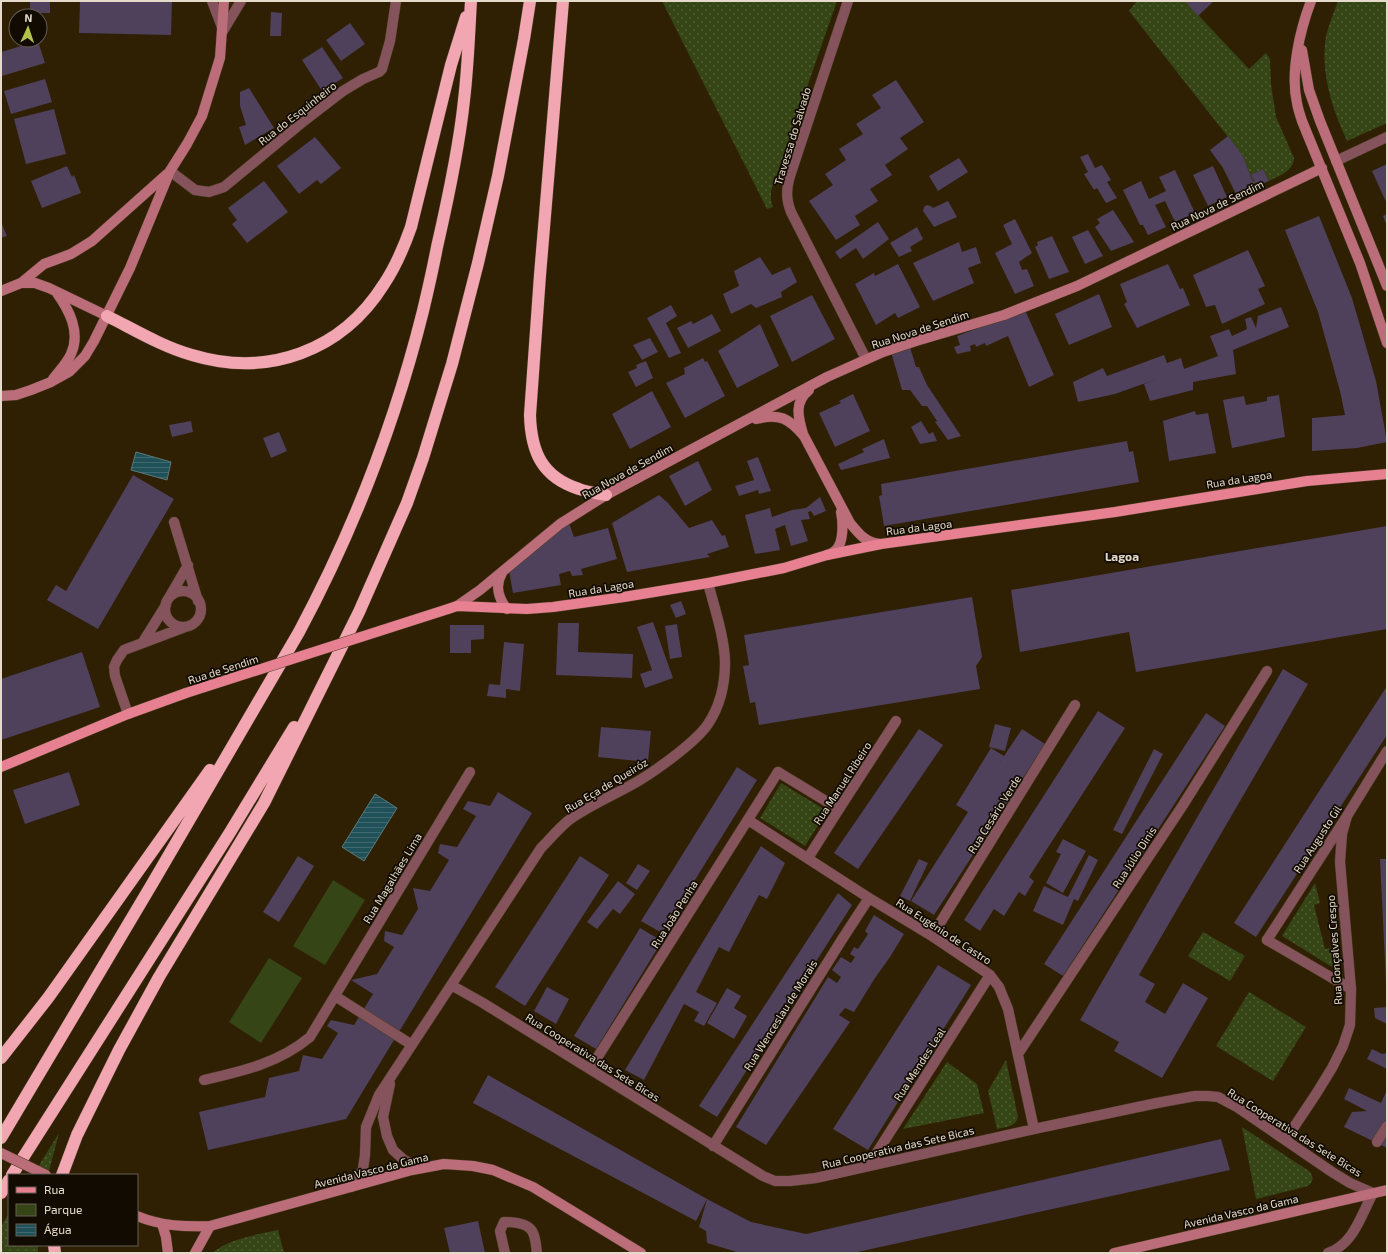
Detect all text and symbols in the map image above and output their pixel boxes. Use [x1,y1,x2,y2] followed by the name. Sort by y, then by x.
[8,8,48,48] north arrow
[24,11,33,24] text: N
[255,78,339,148] street label: Rua do Esquinheiro
[771,85,813,187] street label: Travessa do Salvado
[1169,177,1265,233] street label: Rua Nova de Sendim
[870,307,970,351] street label: Rua Nova de Sendim
[579,441,675,501] street label: Rua Nova de Sendim
[1205,467,1273,491] street label: Rua da Lagoa
[885,517,953,537] street label: Rua da Lagoa
[1105,549,1139,563] district label: Lagoa
[567,576,635,600] street label: Rua da Lagoa
[186,651,260,687] street label: Rua de Sendim
[810,739,874,827] street label: Rua Manuel Ribeiro
[562,755,651,816] street label: Rua Eça de Queiróz
[965,772,1023,855] street label: Rua Cesário Verde
[1290,802,1344,875] street label: Rua Augusto Gil
[1109,823,1159,890] street label: Rua Júlio Dinis
[360,830,424,926] street label: Rua Magalhães Lima
[648,878,700,950] street label: Rua João Penha
[894,895,994,967] street label: Rua Eugénio de Castro
[1324,895,1345,1005] street label: Rua Gonçalves Crespo
[741,957,820,1073] street label: Rua Wenceslau de Morais
[523,1010,663,1104] street label: Rua Cooperativa das Sete Bicas
[891,1024,948,1103] street label: Rua Mendes Leal
[1225,1085,1365,1179] street label: Rua Cooperativa das Sete Bicas
[821,1123,976,1171] street label: Rua Cooperativa das Sete Bicas
[312,1149,430,1191] street label: Avenida Vasco da Gama
[8,1174,138,1246] legend
[44,1182,65,1196] text: Rua
[1182,1191,1300,1231] street label: Avenida Vasco da Gama
[44,1202,82,1216] text: Parque
[44,1222,72,1236] text: Água

